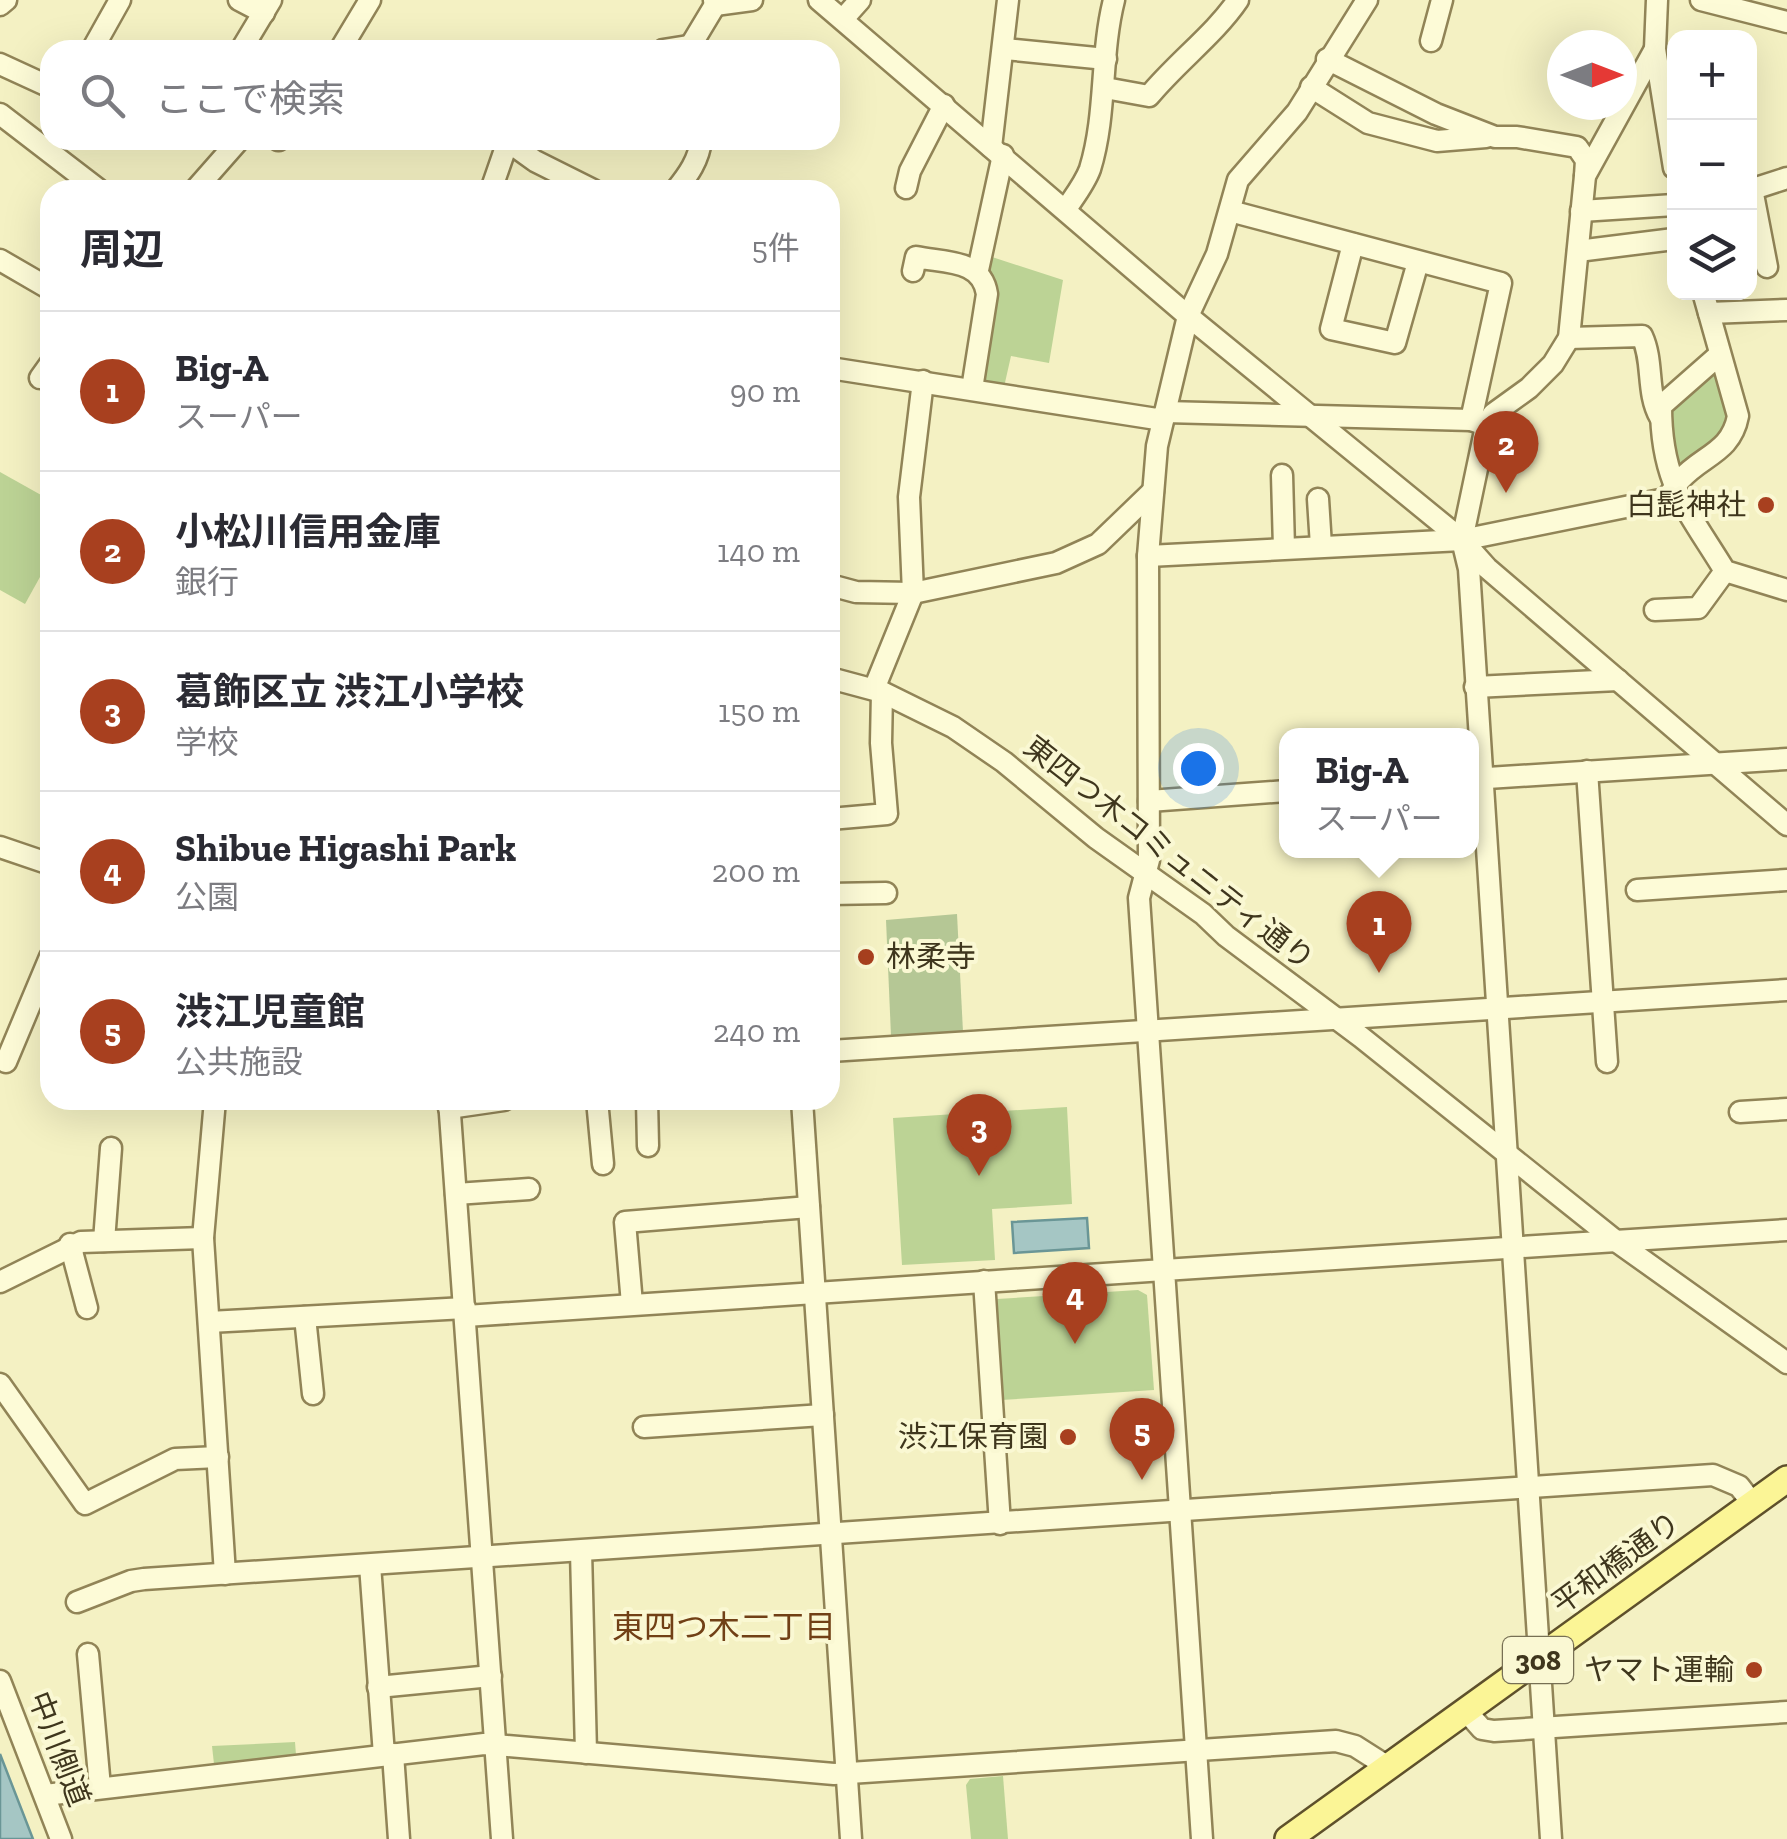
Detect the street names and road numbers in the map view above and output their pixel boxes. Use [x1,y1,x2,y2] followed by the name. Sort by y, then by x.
[1017,729,1321,977] street label: 東四つ木コミュニティ通り
[1545,1504,1687,1622] street label: 平和橋通り
[1503,1637,1573,1683] road number: 308
[21,1687,97,1811] street label: 中川側道

